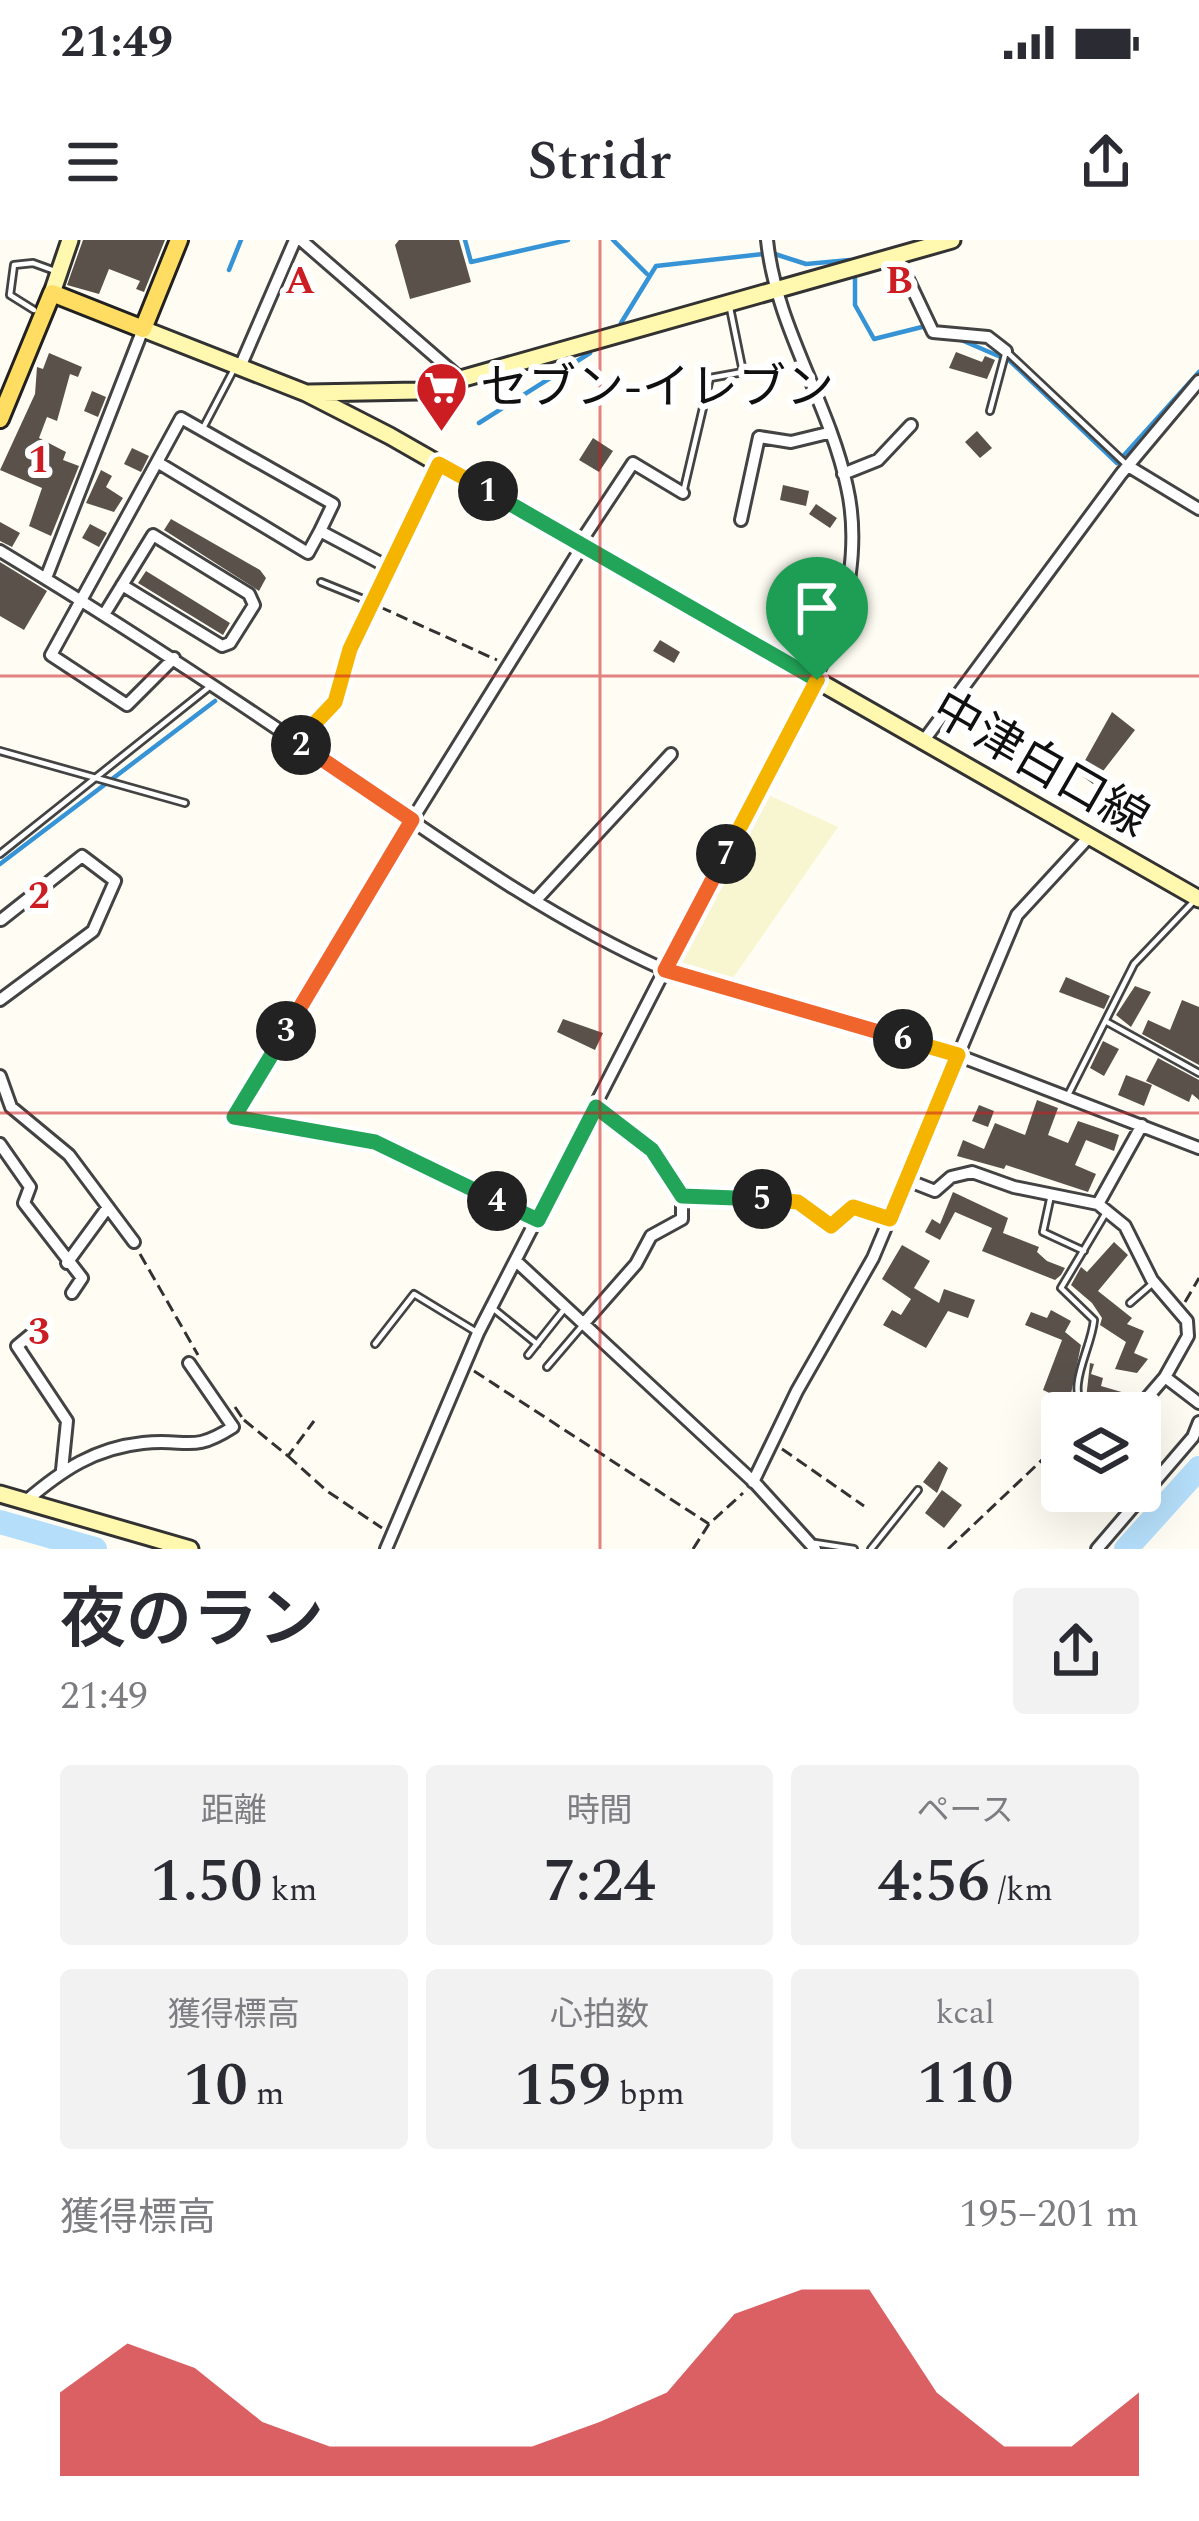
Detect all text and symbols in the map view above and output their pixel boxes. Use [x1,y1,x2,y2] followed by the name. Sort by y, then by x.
[60,8,173,77] text: 21:49
[528,121,671,203] text: Stridr
[60,129,126,195] icon: menu
[1073,129,1139,195] icon: share
[285,252,315,311] text: A
[885,252,913,311] text: B
[480,352,834,425] place label: セブン-イレブン
[413,360,469,434] supermarket icon: セブン-イレブン
[28,431,50,490] text: 1
[458,461,518,521] pin: 1
[479,466,497,516] text: 1
[766,557,868,680] pin
[784,575,850,641] icon: arrive
[918,673,1162,857] street label: 中津白口線
[271,715,331,775] pin: 2
[292,720,310,770] text: 2
[696,824,756,884] pin: 7
[717,829,735,879] text: 7
[28,867,50,926] text: 2
[256,1001,316,1061] pin: 3
[277,1006,295,1056] text: 3
[873,1009,933,1069] pin: 6
[894,1014,912,1064] text: 6
[732,1169,792,1229] pin: 5
[467,1171,527,1231] pin: 4
[753,1174,771,1224] text: 5
[488,1176,506,1226] text: 4
[28,1303,50,1362] text: 3
[1041,1392,1161,1512] map controls
[1041,1392,1161,1512] button: layers
[60,1571,324,1672] text: 夜のラン
[1013,1588,1139,1714] button: share
[60,1667,148,1726] text: 21:49
[201,1786,267,1836] text: 距離
[566,1786,632,1836] text: 時間
[916,1786,1014,1836] text: ペース
[150,1836,262,1928] text: 1.50
[543,1836,656,1928] text: 7:24
[877,1836,990,1928] text: 4:56
[262,1865,317,1915] text: km
[990,1865,1053,1915] text: /km
[936,1988,995,2038] text: kcal
[168,1990,300,2040] text: 獲得標高
[550,1990,649,2040] text: 心拍数
[917,2038,1013,2130] text: 110
[183,2040,248,2132] text: 10
[514,2040,611,2132] text: 159
[248,2069,284,2119] text: m
[611,2069,685,2119] text: bpm
[959,2185,1139,2244] text: 195–201 m
[60,2189,216,2248] text: 獲得標高

